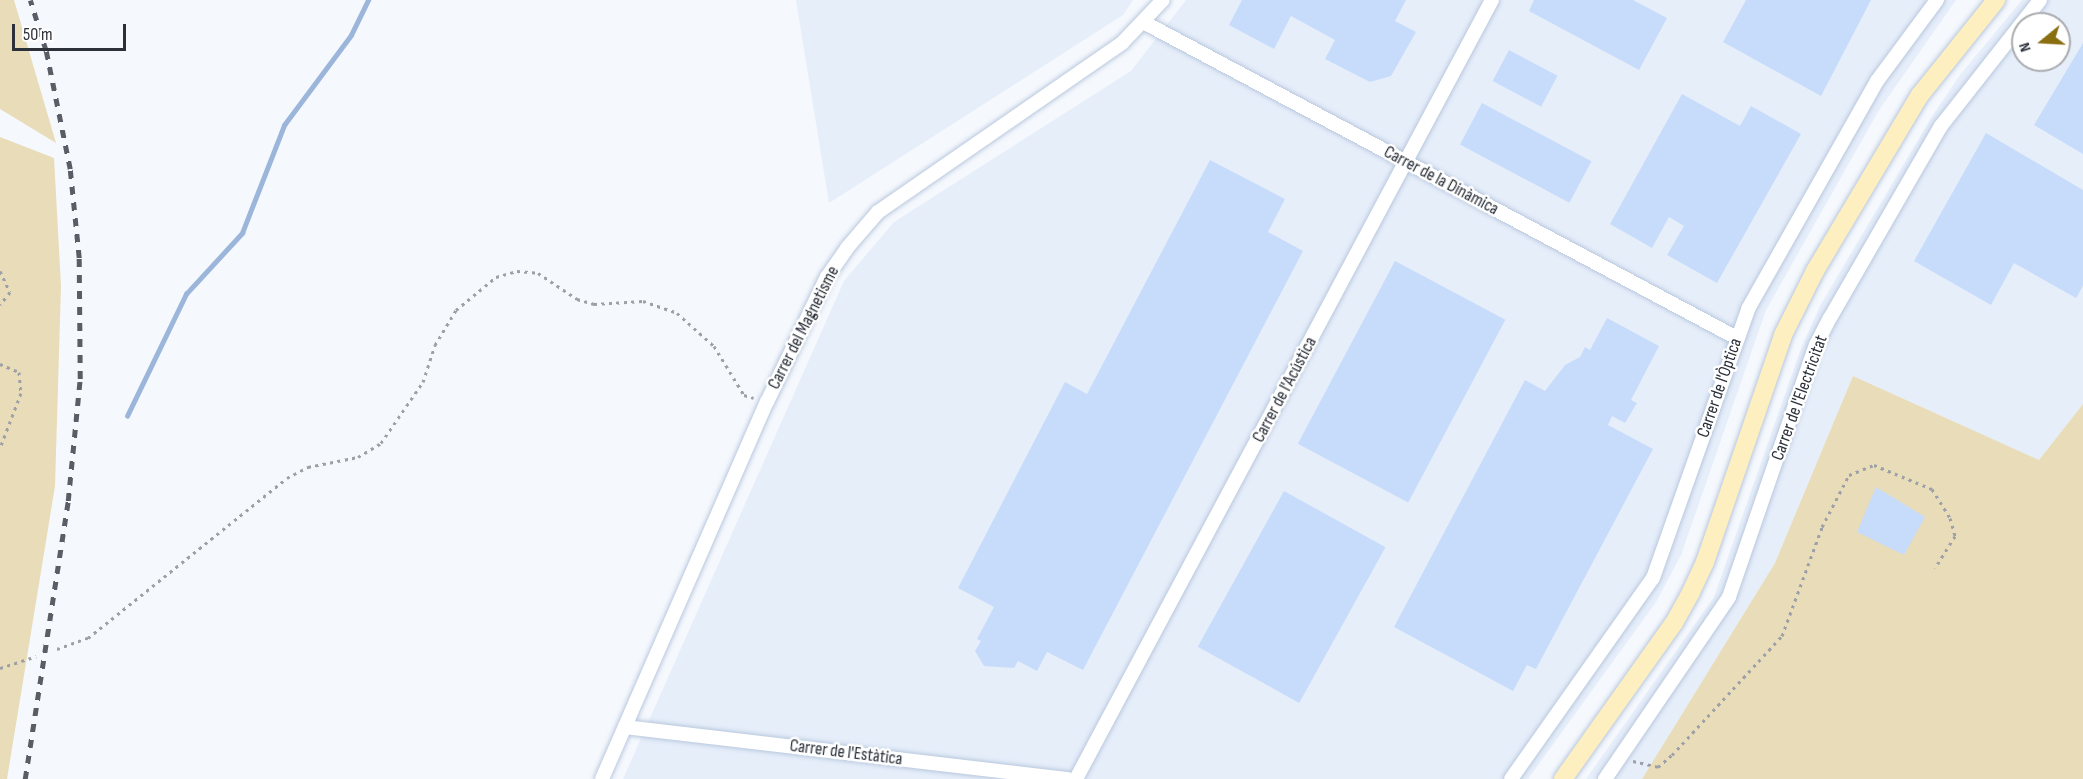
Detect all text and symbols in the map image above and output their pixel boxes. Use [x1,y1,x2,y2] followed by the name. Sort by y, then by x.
[15,12,129,50] scale bar
[2011,12,2071,72] north arrow
[23,24,53,45] text: 50 m
[2015,40,2036,54] text: N
[1380,142,1502,220] street label: Carrer de la Dinàmica
[764,263,844,393] street label: Carrer del Magnetisme
[1767,332,1833,464] street label: Carrer de l'Electricitat
[1248,334,1322,446] street label: Carrer de l'Acústica
[1693,336,1747,440] street label: Carrer de l'Òptica
[788,735,904,771] street label: Carrer de l'Estàtica

